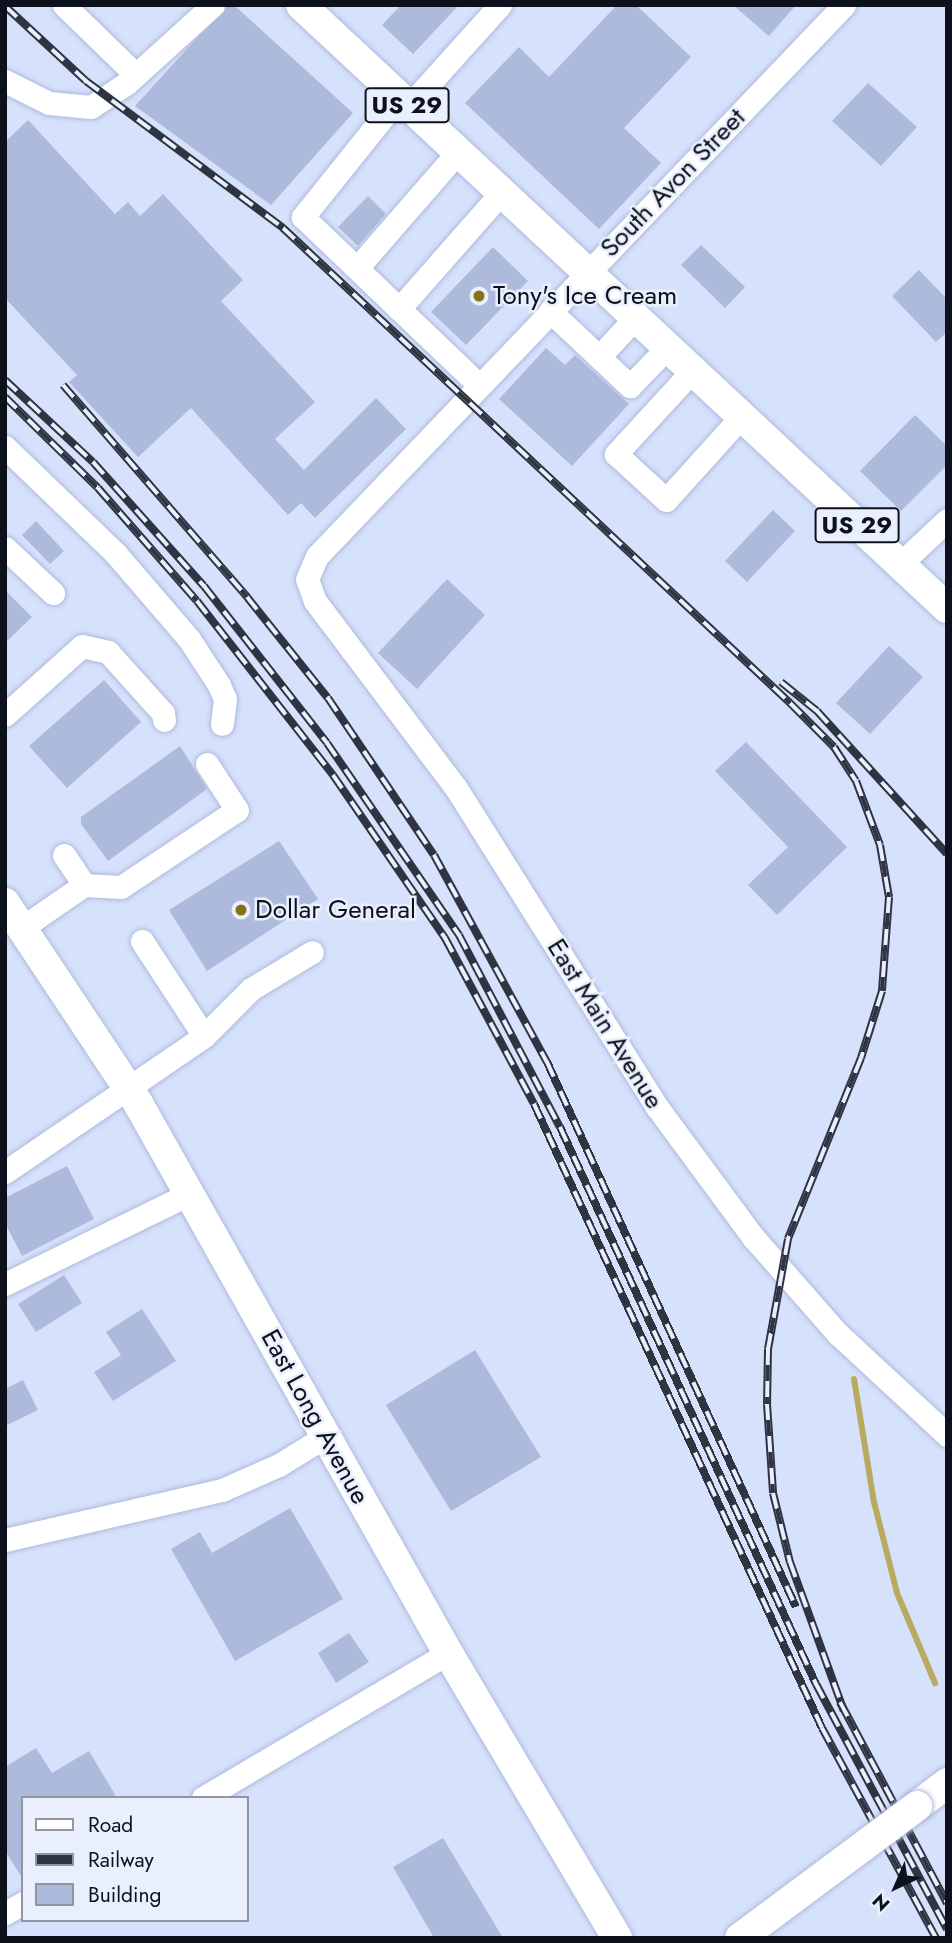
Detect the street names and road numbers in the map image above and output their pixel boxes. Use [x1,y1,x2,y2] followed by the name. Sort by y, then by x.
[363,84,451,125] road number: US 29
[594,102,752,264] street label: South Avon Street
[813,504,901,546] road number: US 29
[540,933,670,1115] street label: East Main Avenue
[254,1324,376,1510] street label: East Long Avenue

